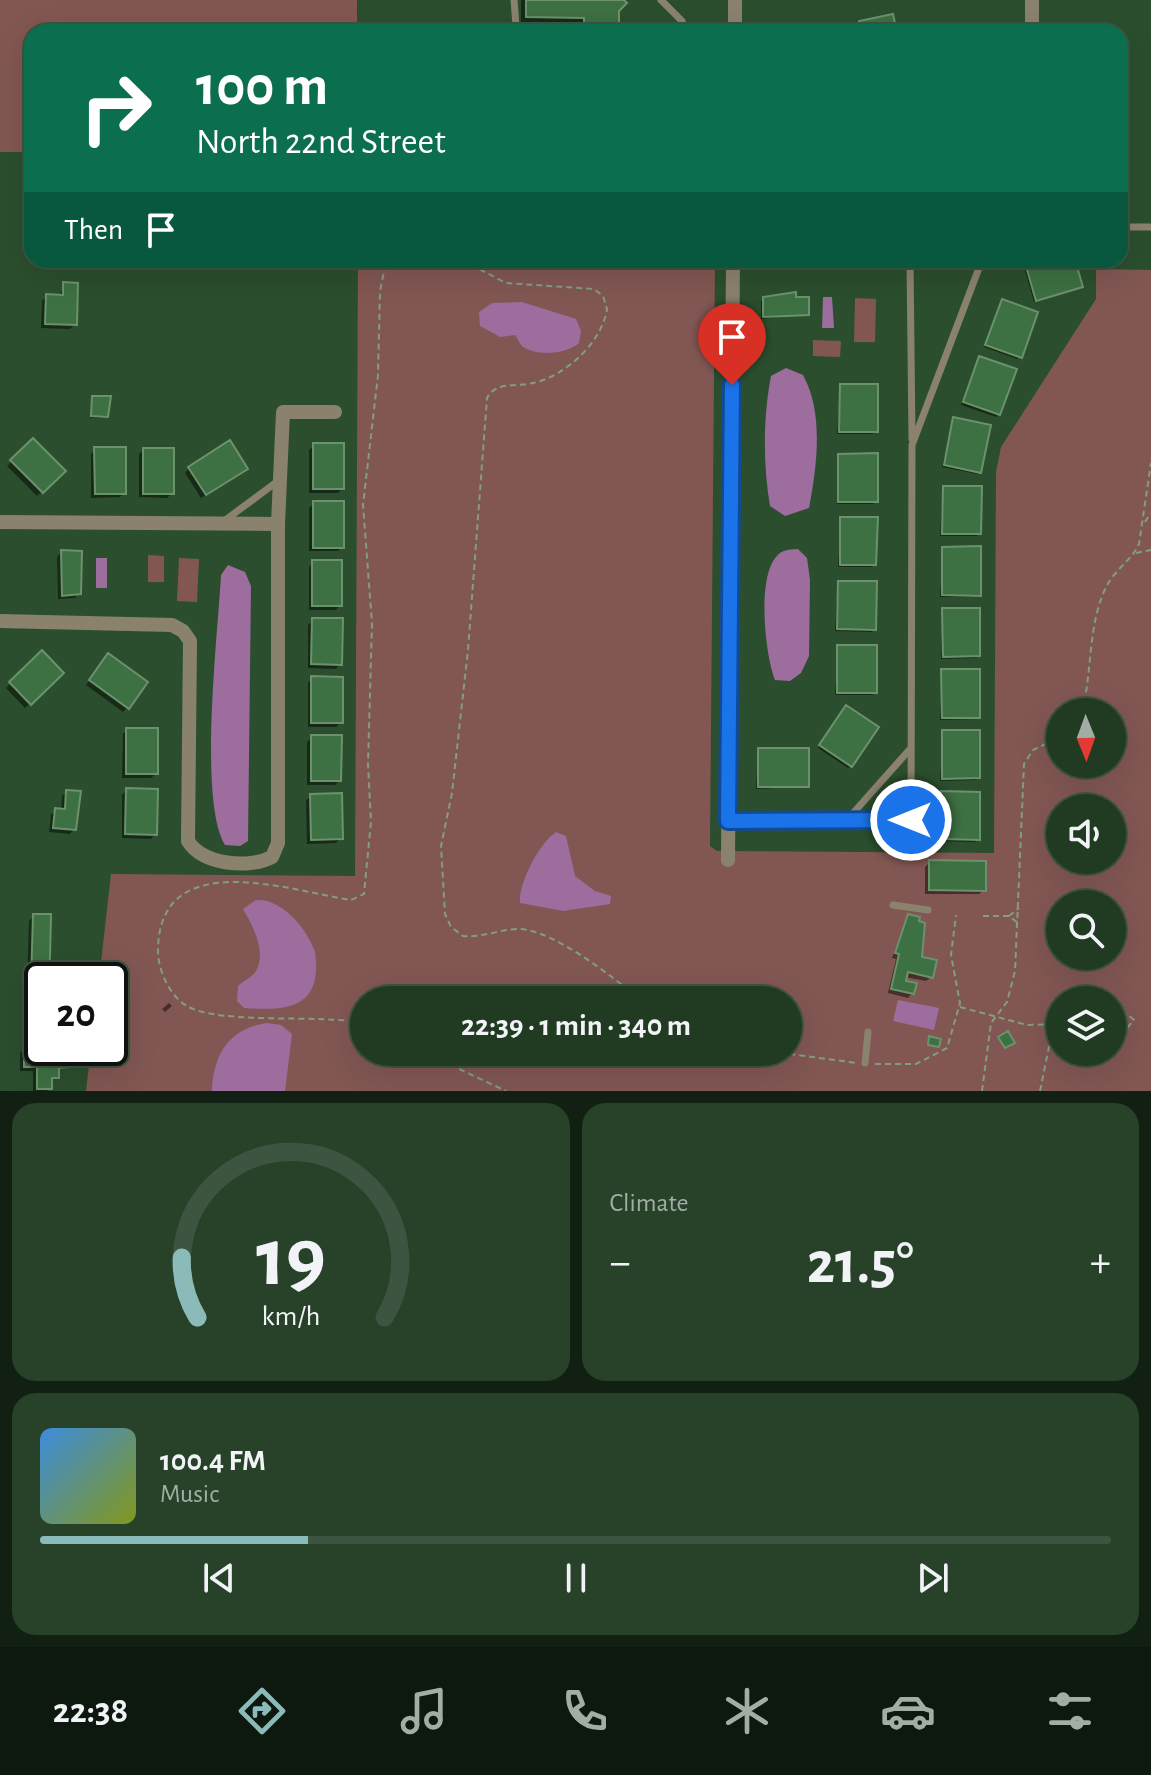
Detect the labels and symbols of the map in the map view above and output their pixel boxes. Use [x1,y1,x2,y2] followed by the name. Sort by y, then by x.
[698,303,766,385] pin
[1046,698,1126,778] north arrow
[869,778,953,862] position arrow
[24,962,128,1066] speed limit sign: 20

